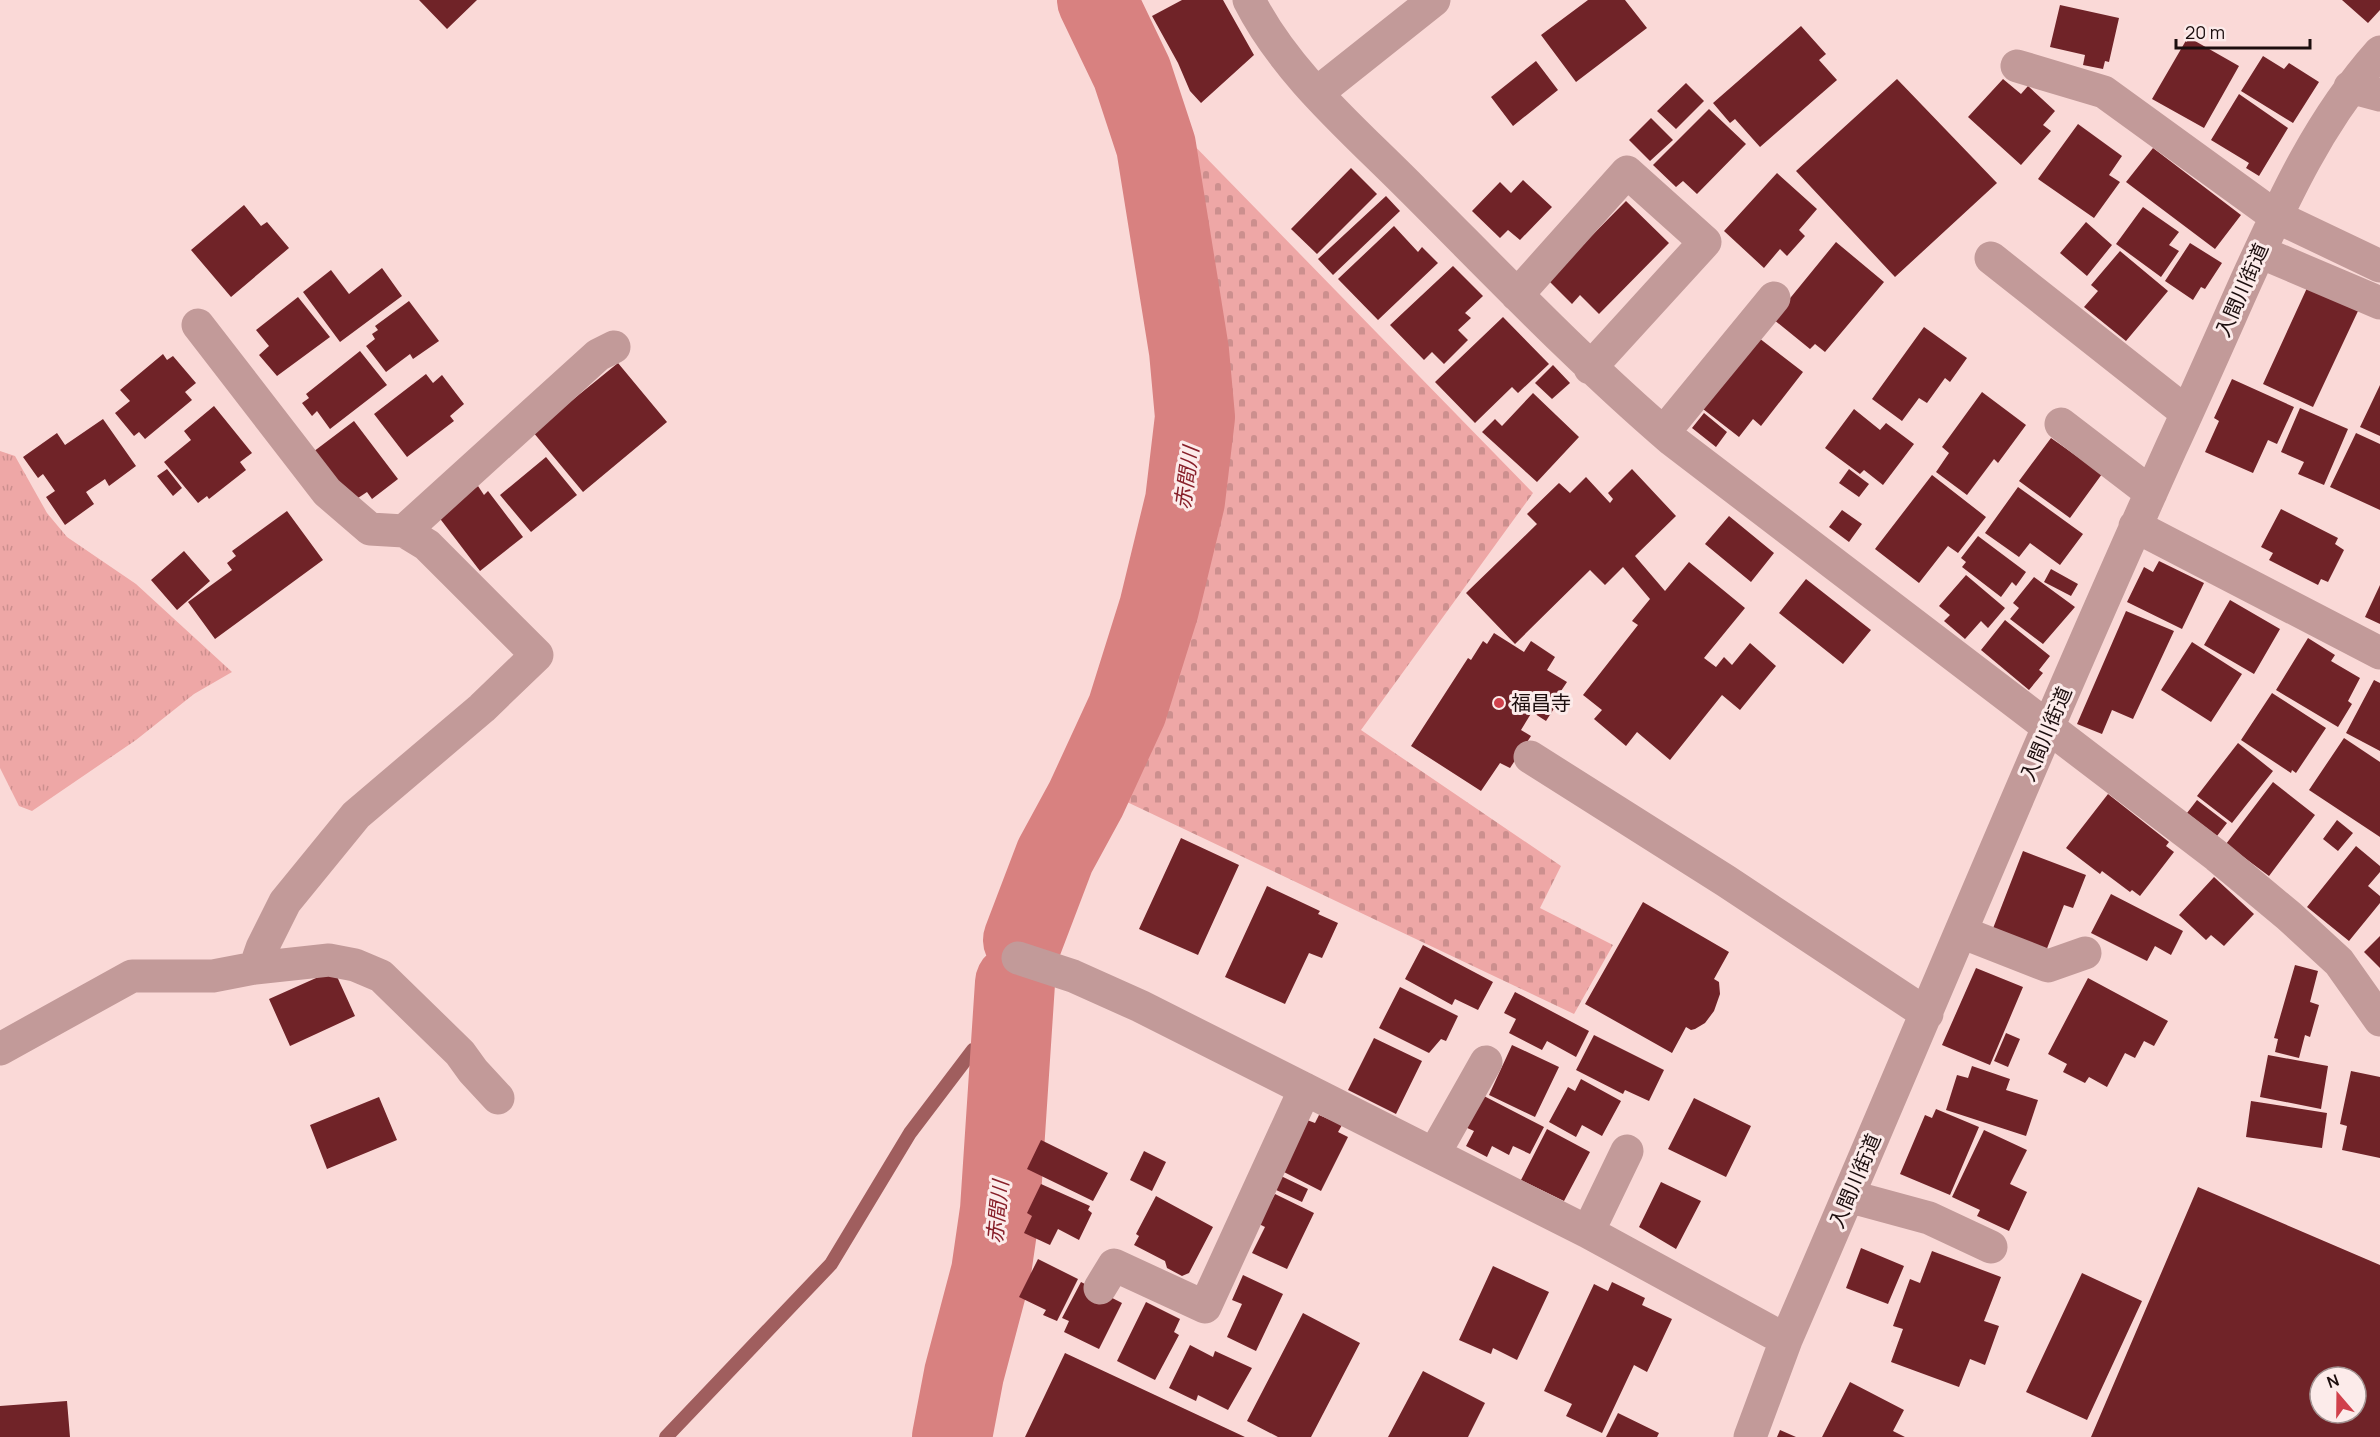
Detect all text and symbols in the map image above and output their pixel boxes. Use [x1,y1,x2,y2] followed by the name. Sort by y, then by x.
[2176,12,2310,50] scale bar
[2185,20,2225,44] text: 20 m
[2209,239,2274,341] street label: 入間川街道
[1168,443,1205,511] water label: 赤間川
[2014,683,2078,785] street label: 入間川街道
[1511,689,1571,716] place label: 福昌寺
[1492,696,1506,710] marker: 福昌寺
[1823,1130,1887,1232] street label: 入間川街道
[980,1177,1014,1245] water label: 赤間川
[2308,1365,2368,1425] north arrow
[2324,1369,2342,1393] text: N

